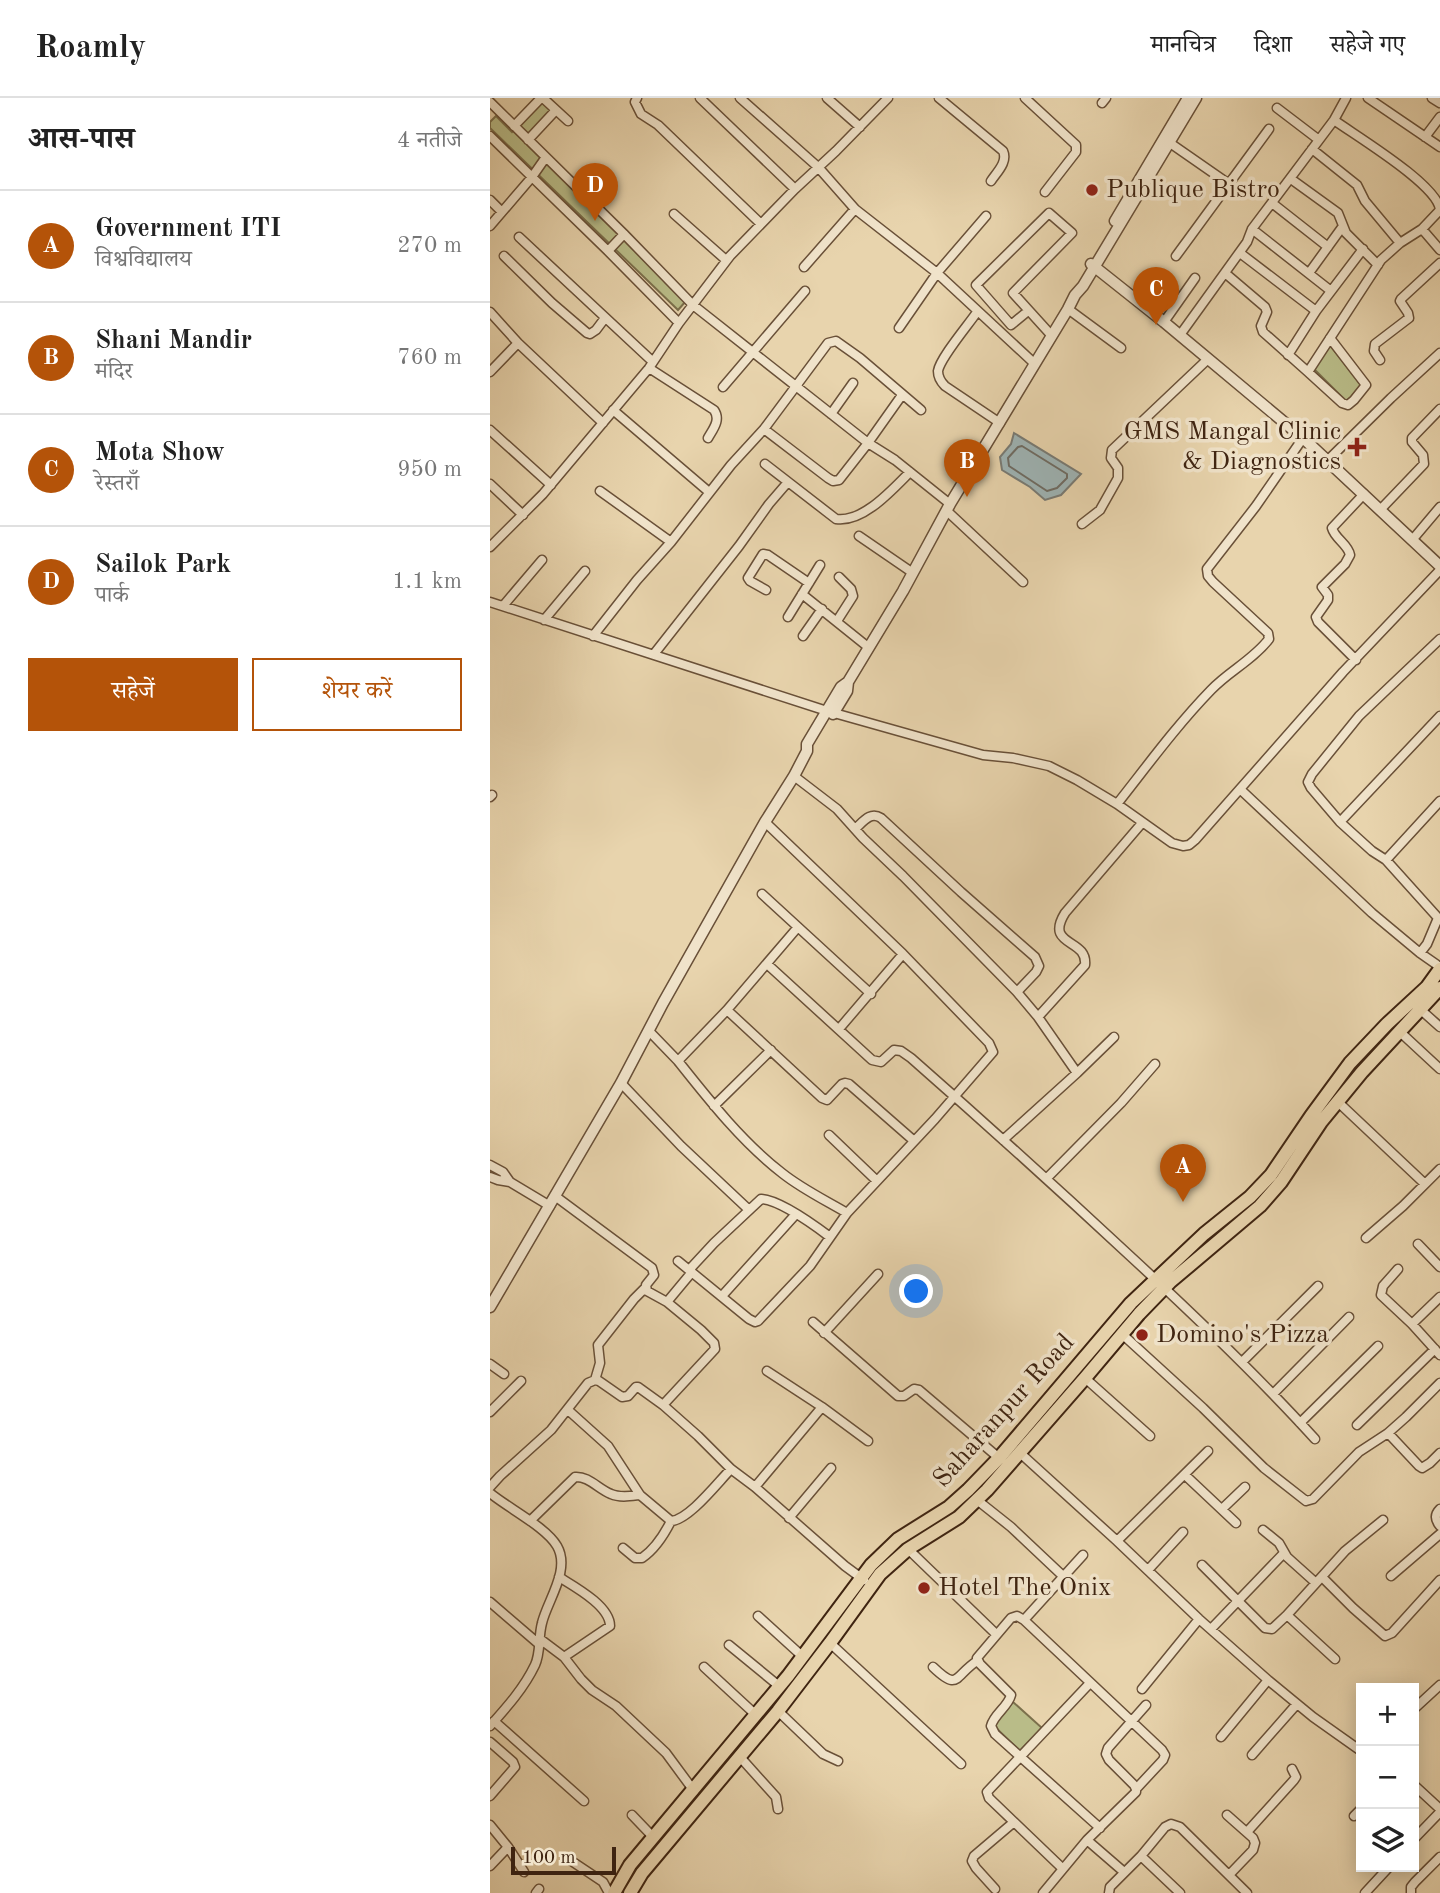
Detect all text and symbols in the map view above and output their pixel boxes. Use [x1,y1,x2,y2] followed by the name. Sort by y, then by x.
[35,32,146,65] text: Roamly
[1151,34,1216,58] text: मानचित्र
[1254,34,1292,58] text: दिशा
[1330,34,1405,58] text: सहेजे गए
[28,125,135,155] text: आस-पास
[397,129,462,152] text: 4 नतीजे
[572,163,618,221] pin: D
[1106,177,1280,203] place label: Publique Bistro
[1084,182,1100,198] marker: Publique Bistro
[95,216,281,242] text: Government ITI
[42,234,60,257] text: A
[397,234,462,257] text: 270 m
[95,248,192,271] text: विश्वविद्यालय
[1133,267,1179,325] pin: C
[95,328,252,354] text: Shani Mandir
[43,346,59,369] text: B
[397,346,462,369] text: 760 m
[95,360,133,383] text: मंदिर
[1123,419,1341,475] place label: GMS Mangal Clinic & Diagnostics
[1347,437,1367,457] marker: GMS Mangal Clinic & Diagnostics
[944,439,990,497] pin: B
[95,440,225,466] text: Mota Show
[43,458,59,481] text: C
[397,458,462,481] text: 950 m
[95,472,139,495] text: रेस्तराँ
[95,552,231,578] text: Sailok Park
[42,570,60,593] text: D
[392,570,462,593] text: 1.1 km
[95,584,129,607] text: पार्क
[28,658,238,731] button: सहेजें
[252,658,462,731] button: शेयर करें
[1160,1144,1206,1202] pin: A
[899,1274,933,1308] your location
[1156,1322,1329,1348] place label: Domino's Pizza
[1134,1327,1150,1343] marker: Domino's Pizza
[929,1329,1079,1493] street label: Saharanpur Road
[938,1575,1111,1601] place label: Hotel The Onix
[916,1580,932,1596] marker: Hotel The Onix
[1356,1683,1419,1872] map controls
[1356,1683,1419,1746] button: +
[1356,1746,1419,1809] button: −
[1356,1809,1419,1872] button: layers
[511,1844,616,1876] scale bar
[522,1849,575,1868] text: 100 m

